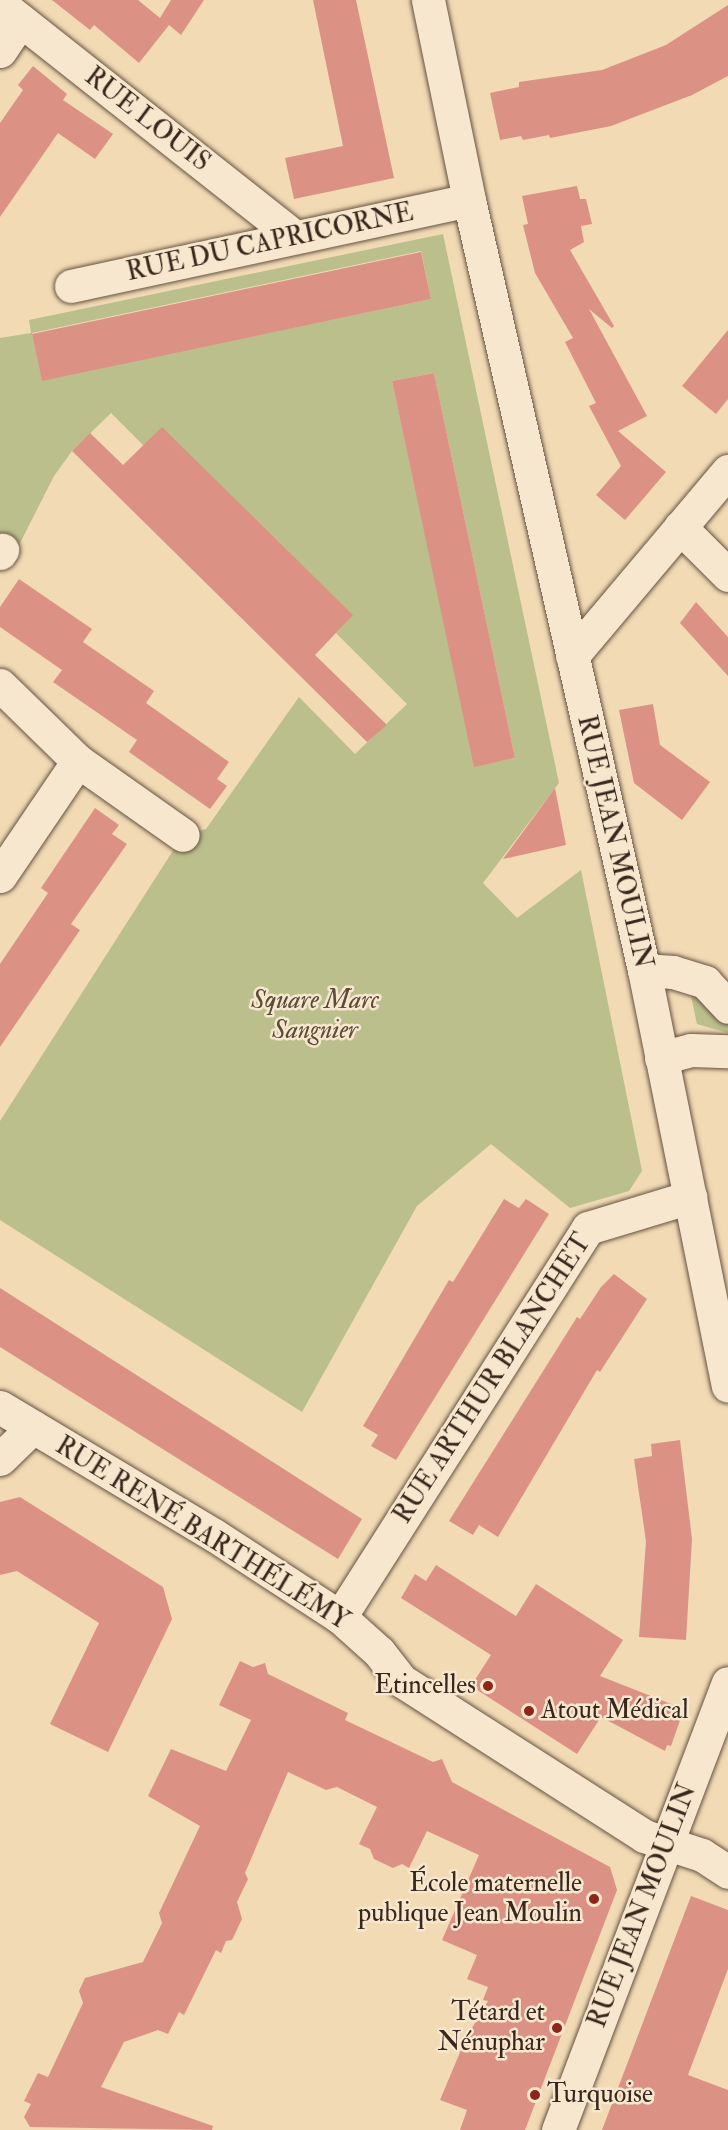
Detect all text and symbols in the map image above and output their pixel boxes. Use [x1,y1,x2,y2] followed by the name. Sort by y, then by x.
[78,61,216,179] street label: RUE LOUIS
[124,197,416,289] street label: RUE DU CAPRICORNE
[570,712,658,972] street label: RUE JEAN MOULIN
[251,985,379,1046] park label: Square Marc Sangnier
[388,1228,598,1530] street label: RUE ARTHUR BLANCHET
[49,1431,355,1637] street label: RUE RENÉ BARTHÉLÉMY
[374,1670,476,1702] place label: Etincelles
[481,1679,495,1693] marker: Etincelles
[541,1695,689,1727] place label: Atout Médical
[522,1704,536,1718] marker: Atout Médical
[582,1780,704,2032] street label: RUE JEAN MOULIN
[358,1868,582,1930] place label: École maternelle publique Jean Moulin
[587,1892,601,1906] marker: École maternelle publique Jean Moulin
[438,1997,545,2058] place label: Tétard et Nénuphar
[550,2021,564,2035] marker: Tétard et Nénuphar
[547,2079,653,2111] place label: Turquoise
[528,2088,542,2102] marker: Turquoise

